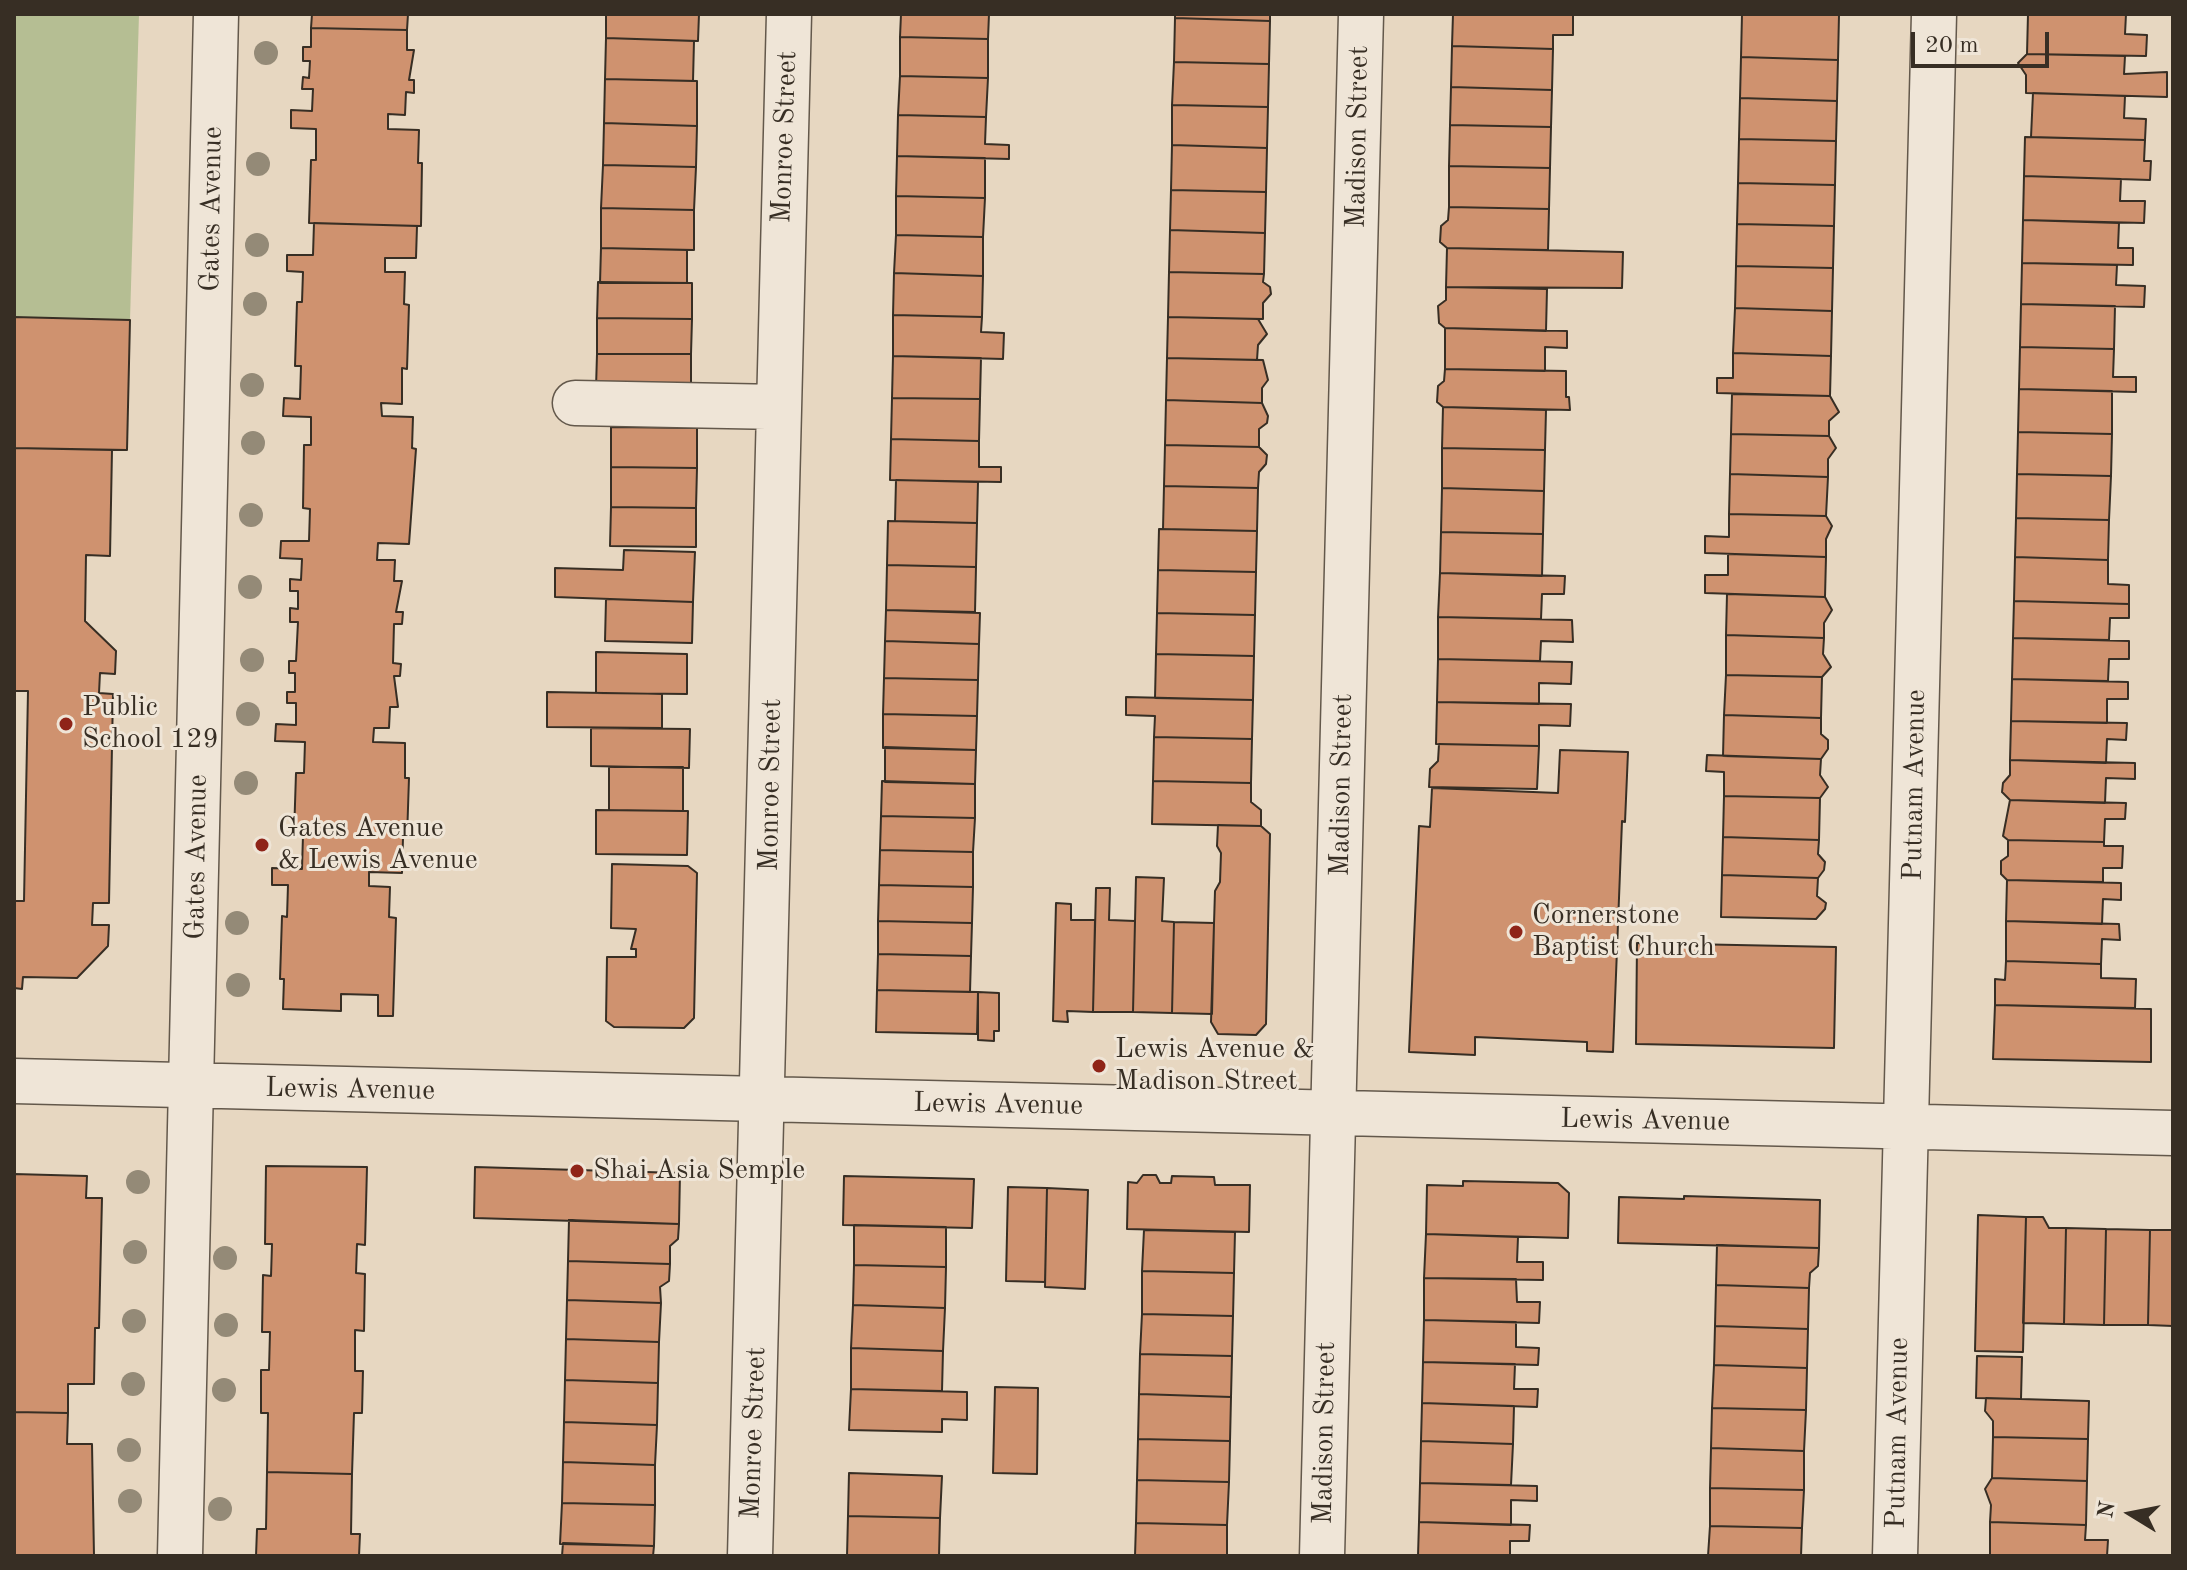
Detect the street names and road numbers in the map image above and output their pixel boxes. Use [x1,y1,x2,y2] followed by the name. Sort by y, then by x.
[1340,45,1376,229] street label: Madison Street
[765,50,805,224] street label: Monroe Street
[194,126,230,292] street label: Gates Avenue
[1897,689,1933,881] street label: Putnam Avenue
[1324,693,1360,877] street label: Madison Street
[753,698,789,872] street label: Monroe Street
[179,774,215,940] street label: Gates Avenue
[265,1072,435,1108] street label: Lewis Avenue
[913,1087,1083,1123] street label: Lewis Avenue
[1560,1103,1730,1139] street label: Lewis Avenue
[1880,1337,1916,1529] street label: Putnam Avenue
[1307,1341,1343,1525] street label: Madison Street
[734,1346,774,1520] street label: Monroe Street

